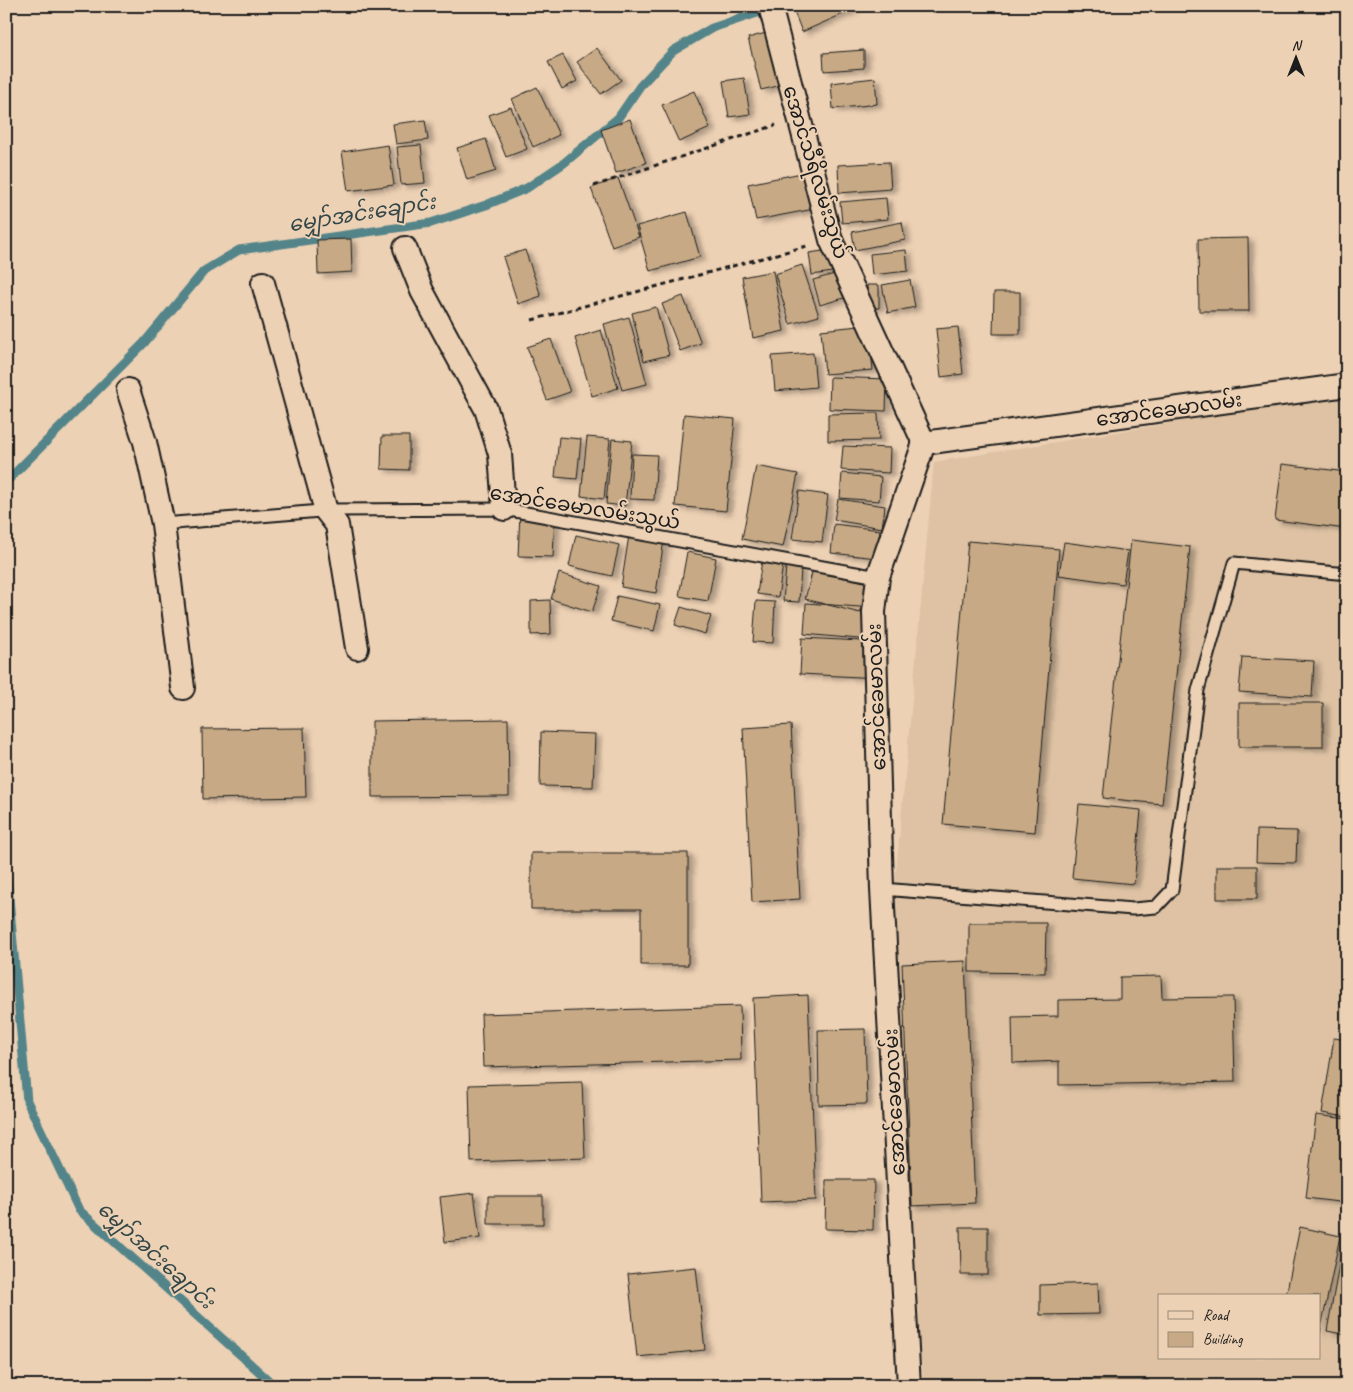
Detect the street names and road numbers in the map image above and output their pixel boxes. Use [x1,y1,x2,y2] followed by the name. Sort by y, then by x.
[774,82,856,263] street label: အောင်သီရိလမ်းသွယ်
[1094,385,1244,432] street label: အောင်ခေမာလမ်း
[488,478,682,538] street label: အောင်ခေမာလမ်းသွယ်
[859,623,892,771] street label: အောင်ခေမာလမ်း
[876,1028,911,1176] street label: အောင်ခေမာလမ်း

